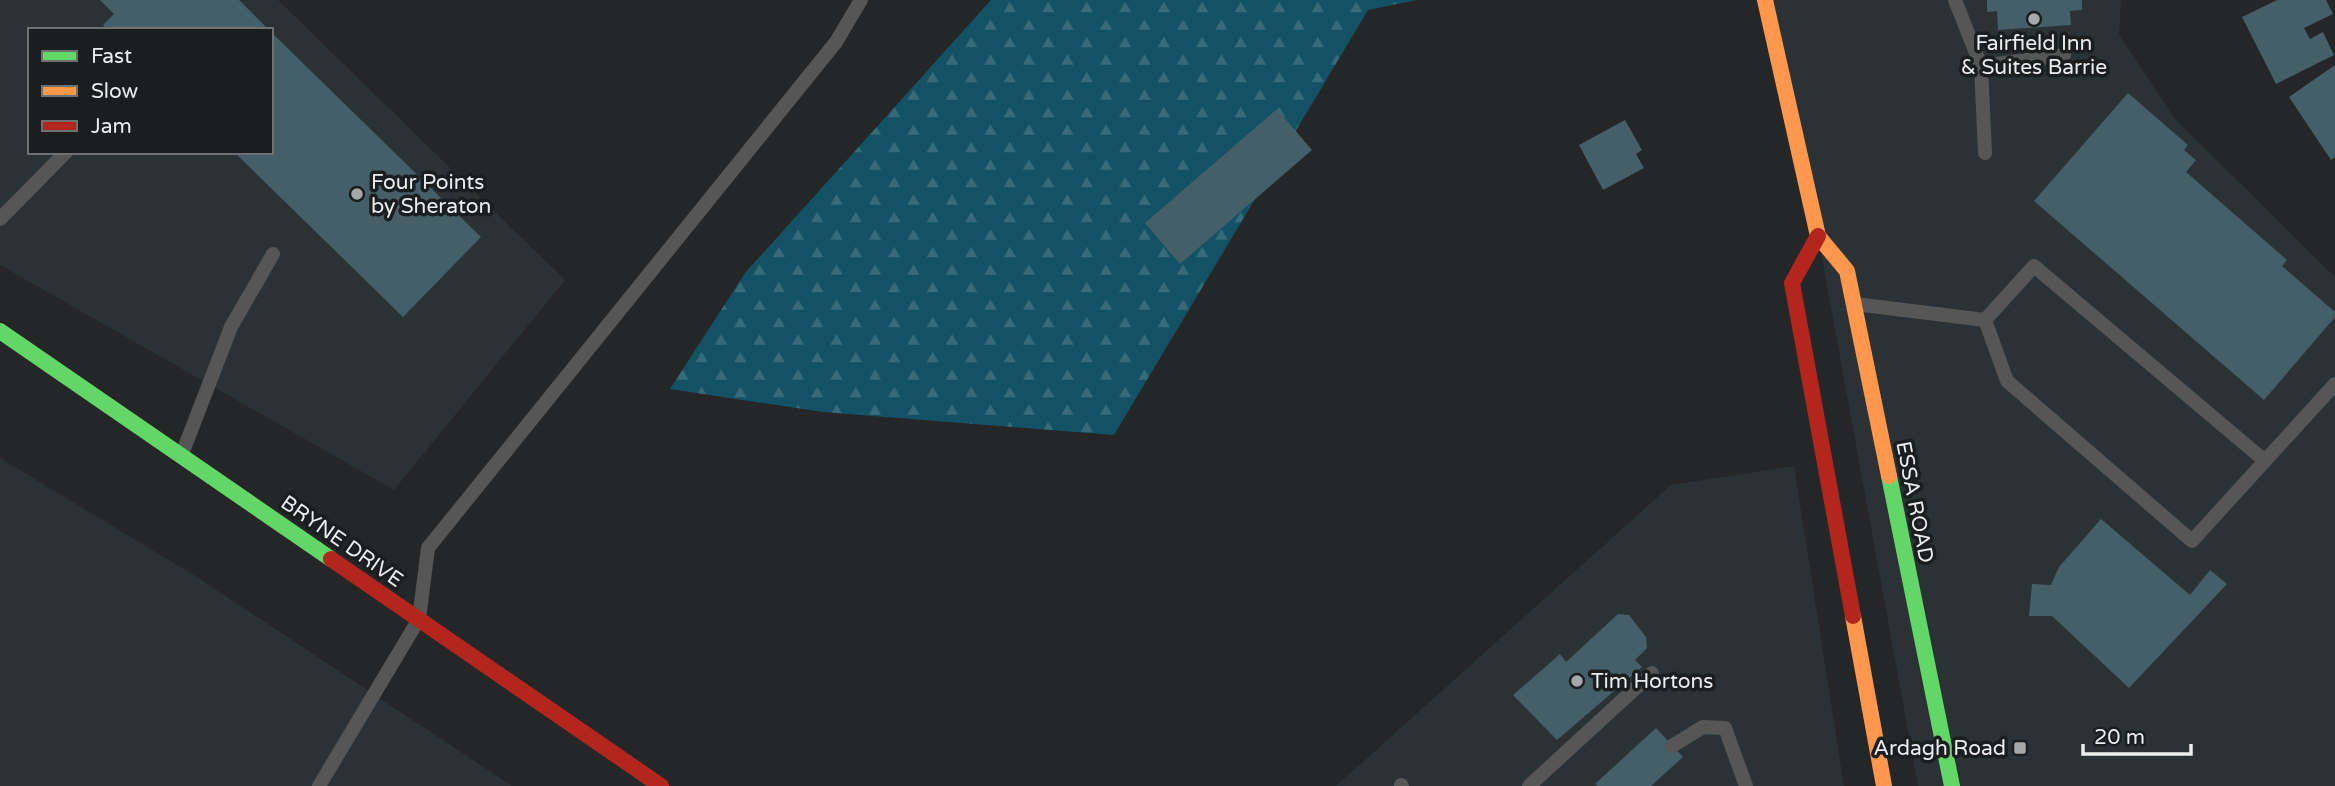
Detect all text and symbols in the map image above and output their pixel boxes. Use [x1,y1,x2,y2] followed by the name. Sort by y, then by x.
[2026,11,2042,27] marker: Fairfield Inn & Suites Barrie
[28,28,273,154] legend
[1961,31,2107,80] place label: Fairfield Inn & Suites Barrie
[91,44,132,69] text: Fast
[91,79,139,104] text: Slow
[91,114,132,139] text: Jam
[371,170,491,219] place label: Four Points by Sheraton
[349,186,365,202] marker: Four Points by Sheraton
[1890,439,1939,565] street label: ESSA ROAD
[276,490,408,593] street label: BRYNE DRIVE
[1591,669,1713,694] place label: Tim Hortons
[1569,673,1585,689] marker: Tim Hortons
[2083,712,2192,756] scale bar
[2094,725,2145,750] text: 20 m
[1873,736,2006,761] place label: Ardagh Road
[2012,740,2028,756] marker: Ardagh Road

